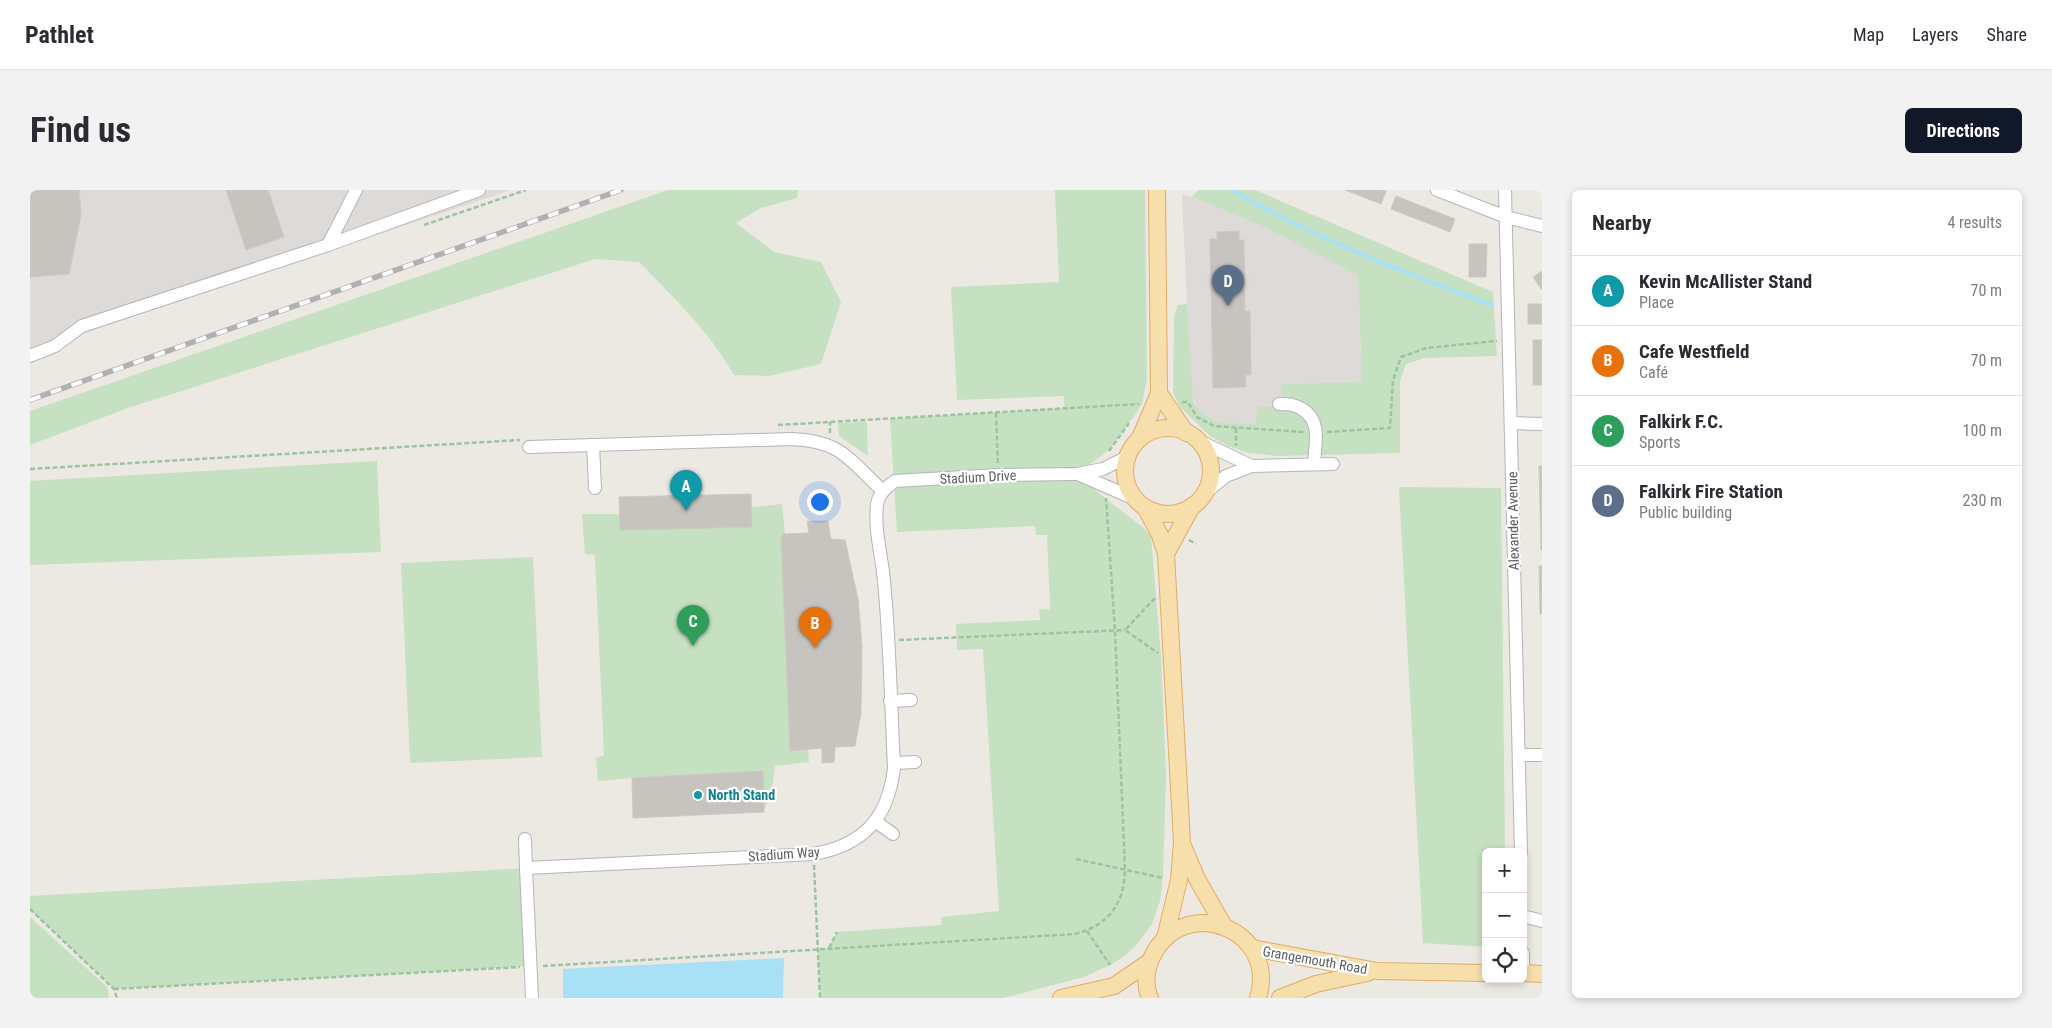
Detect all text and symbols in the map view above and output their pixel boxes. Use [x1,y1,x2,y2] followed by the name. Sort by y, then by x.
[25,21,94,49] text: Pathlet
[1853,24,1884,45] text: Map
[1912,24,1959,45] text: Layers
[1987,24,2027,45] text: Share
[1905,108,2022,153] button: Directions
[30,110,131,151] text: Find us
[1592,211,1651,235] text: Nearby
[1947,213,2002,232] text: 4 results
[1212,265,1244,306] pin: D
[1639,270,1812,293] text: Kevin McAllister Stand
[1603,281,1613,300] text: A
[1970,281,2002,300] text: 70 m
[1639,293,1674,312] text: Place
[1639,340,1749,363] text: Cafe Westfield
[1604,351,1612,370] text: B
[1970,351,2002,370] text: 70 m
[1639,363,1668,382] text: Café
[1639,410,1723,433] text: Falkirk F.C.
[1603,421,1613,440] text: C
[1963,421,2002,440] text: 100 m
[1639,433,1681,452] text: Sports
[939,467,1017,487] street label: Stadium Drive
[670,470,702,511] pin: A
[1504,471,1522,571] street label: Alexander Avenue
[1639,480,1783,503] text: Falkirk Fire Station
[807,489,833,515] your location
[1603,491,1613,510] text: D
[1963,491,2002,510] text: 230 m
[1639,503,1732,522] text: Public building
[677,605,709,646] pin: C
[799,607,831,648] pin: B
[708,787,775,803] place label: North Stand
[692,789,704,801] marker: North Stand
[748,844,820,864] street label: Stadium Way
[1482,848,1527,983] map controls
[1482,848,1527,893] button: +
[1482,893,1527,938] button: −
[1482,938,1527,983] button: locate
[1262,943,1368,977] street label: Grangemouth Road

